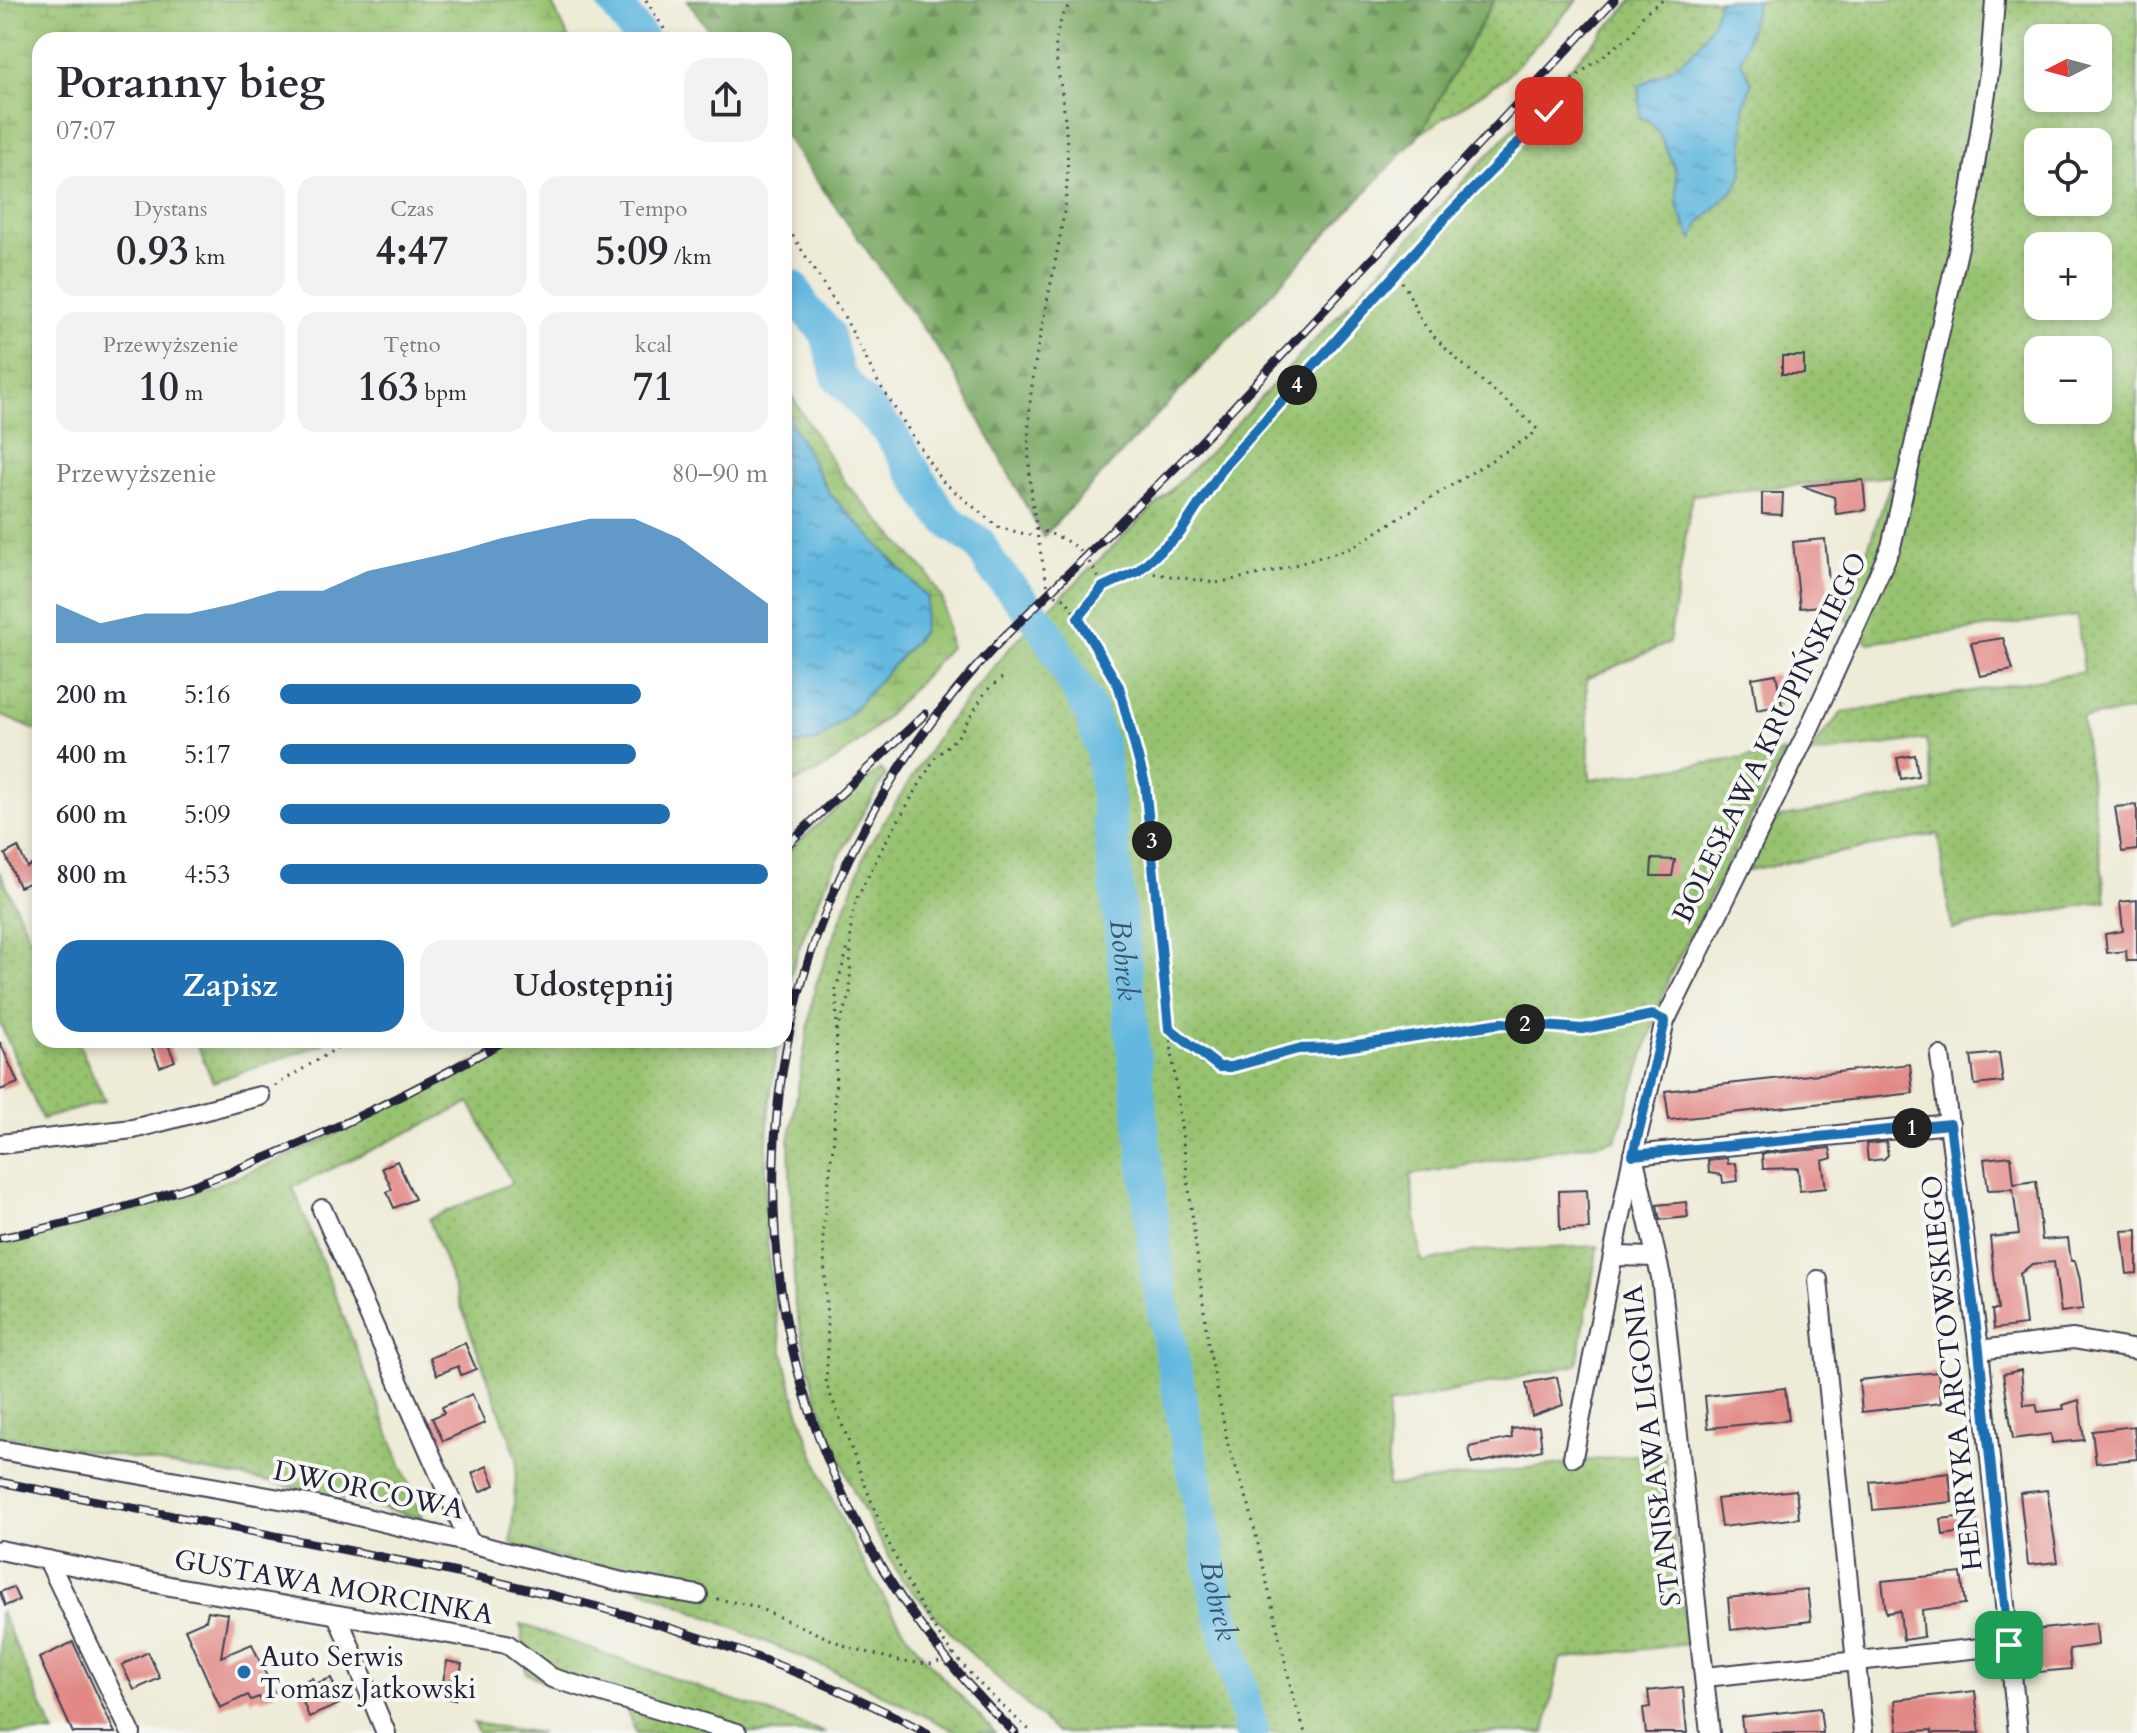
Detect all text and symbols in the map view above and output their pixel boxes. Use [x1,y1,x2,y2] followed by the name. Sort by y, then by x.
[2024,24,2112,112] north arrow
[2024,24,2112,424] map controls
[56,53,325,113] text: Poranny bieg
[684,58,768,142] button: share
[1515,77,1583,145] pin
[1527,89,1571,133] icon: check
[56,113,116,148] text: 07:07
[2024,128,2112,216] button: locate
[134,194,207,224] text: Dystans
[390,194,434,224] text: Czas
[619,194,687,224] text: Tempo
[116,224,189,279] text: 0.93
[375,224,449,279] text: 4:47
[595,224,668,279] text: 5:09
[2024,232,2112,320] button: +
[189,242,225,272] text: km
[668,242,712,272] text: /km
[103,330,239,360] text: Przewyższenie
[383,330,441,360] text: Tętno
[635,330,672,360] text: kcal
[2024,336,2112,424] button: −
[138,360,179,415] text: 10
[357,360,419,415] text: 163
[633,360,674,415] text: 71
[1277,365,1317,405] pin: 4
[1291,370,1303,400] text: 4
[179,378,203,408] text: m
[419,378,467,408] text: bpm
[56,456,217,491] text: Przewyższenie
[671,456,768,491] text: 80–90 m
[1663,546,1876,929] street label: BOLESŁAWA KRUPIŃSKIEGO
[56,677,127,712] text: 200 m
[184,677,231,712] text: 5:16
[56,737,127,772] text: 400 m
[184,737,231,772] text: 5:17
[56,797,127,832] text: 600 m
[184,797,231,832] text: 5:09
[1132,821,1172,861] pin: 3
[1146,826,1158,856] text: 3
[56,857,127,892] text: 800 m
[184,857,231,892] text: 4:53
[1099,917,1148,1003] water label: Bobrek
[56,940,404,1032] button: Zapisz
[420,940,768,1032] button: Udostępnij
[1505,1004,1545,1044] pin: 2
[1519,1009,1531,1039] text: 2
[1892,1108,1932,1148] pin: 1
[1906,1113,1918,1143] text: 1
[1912,1173,1992,1573] street label: HENRYKA ARCTOWSKIEGO
[1613,1283,1691,1609] street label: STANISŁAWA LIGONIA
[270,1451,468,1529] street label: DWORCOWA
[171,1540,496,1634] street label: GUSTAWA MORCINKA
[1189,1557,1247,1646] water label: Bobrek
[1975,1611,2043,1679] pin
[1987,1623,2031,1667] icon: arrive
[260,1638,476,1708] place label: Auto Serwis Tomasz Jatkowski
[235,1663,253,1681] marker: Auto Serwis Tomasz Jatkowski

